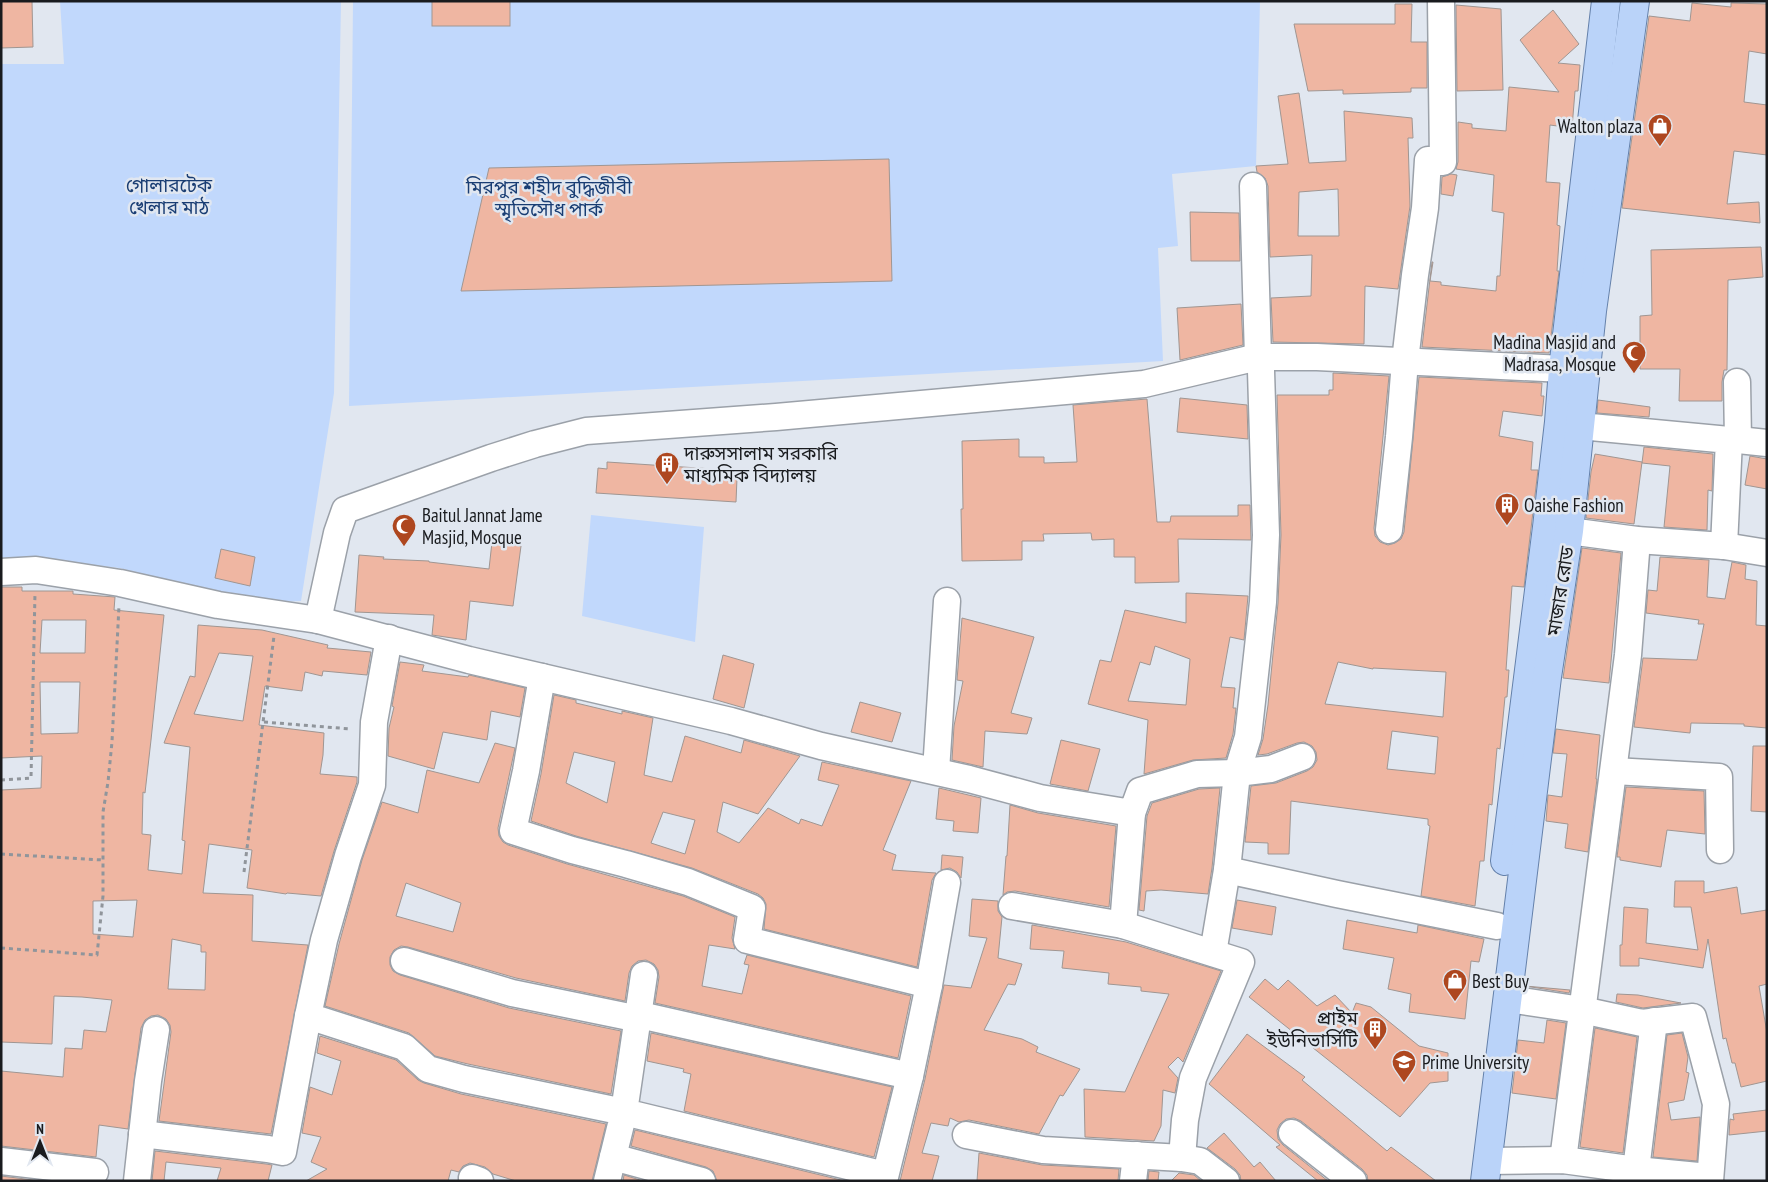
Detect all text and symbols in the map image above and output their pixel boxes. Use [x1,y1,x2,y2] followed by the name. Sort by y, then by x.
[1647,113,1673,147] shop icon: Walton plaza
[1557,114,1642,138] place label: Walton plaza
[126,173,213,219] park label: গোলারটেক খেলার মাঠ
[465,175,633,223] park label: মিরপুর শহীদ বুদ্ধিজীবী স্মৃতিসৌধ পার্ক
[1493,330,1616,376] place label: Madina Masjid and Madrasa, Mosque
[1621,340,1647,374] mosque icon: Madina Masjid and Madrasa, Mosque
[683,441,839,487] place label: দারুসসালাম সরকারি মাধ্যমিক বিদ্যালয়
[654,451,680,485] building icon: দারুসসালাম সরকারি মাধ্যমিক বিদ্যালয়
[1494,492,1520,526] building icon: Oaishe Fashion
[1524,493,1624,517] place label: Oaishe Fashion
[422,503,543,549] place label: Baitul Jannat Jame Masjid, Mosque
[391,513,417,547] mosque icon: Baitul Jannat Jame Masjid, Mosque
[1541,544,1579,638] street label: মাজার রোড
[1442,968,1468,1002] shop icon: Best Buy
[1472,969,1530,993] place label: Best Buy
[1266,1006,1359,1052] place label: প্রাইম ইউনিভার্সিটি
[1362,1016,1388,1050] building icon: প্রাইম ইউনিভার্সিটি
[1391,1049,1417,1083] school or university icon: Prime University
[1422,1050,1530,1074] place label: Prime University
[15,1117,65,1167] north arrow
[36,1120,44,1138] text: N

